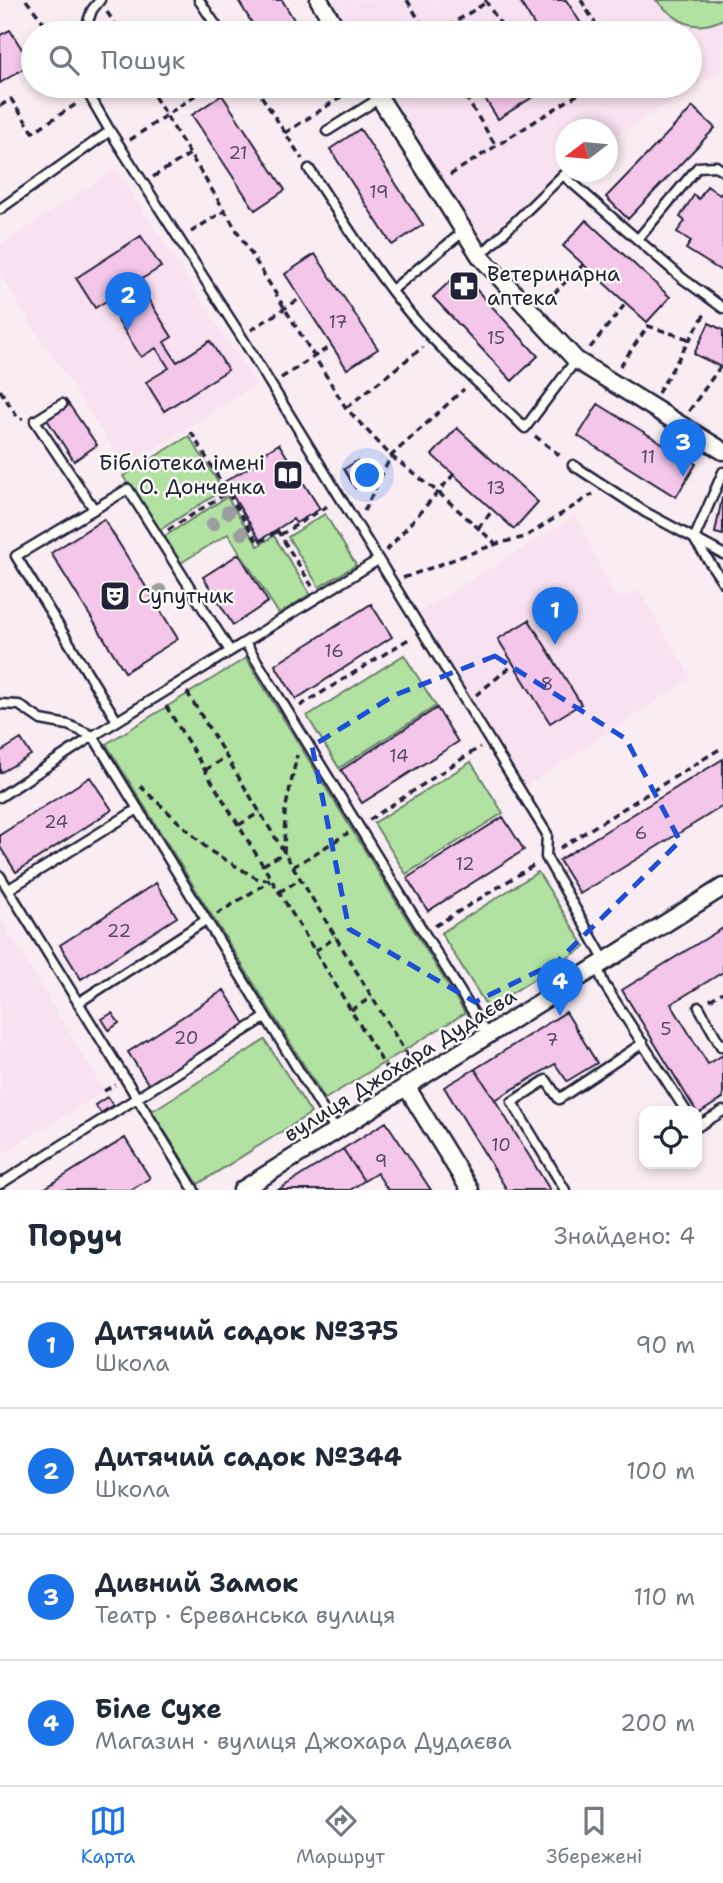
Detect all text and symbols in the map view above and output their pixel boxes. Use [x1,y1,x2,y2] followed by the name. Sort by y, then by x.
[21,21,702,98] search box
[45,41,83,79] icon: search
[101,42,185,77] text: Пошук
[555,119,618,182] north arrow
[228,141,248,165] house number: 21
[369,180,389,204] house number: 19
[487,260,620,312] place label: Ветеринарна аптека
[447,269,481,303] pharmacy icon: Ветеринарна аптека
[105,272,151,330] pin: 2
[328,310,348,334] house number: 17
[487,326,505,350] house number: 15
[660,419,706,477] pin: 3
[641,445,655,469] house number: 11
[99,449,265,501] place label: Бібліотека імені О. Донченка
[271,458,305,492] library icon: Бібліотека імені О. Донченка
[350,458,384,492] your location
[486,476,506,500] house number: 13
[98,579,132,613] theatre icon: Супутник
[138,582,234,610] place label: Супутник
[532,587,578,645] pin: 1
[324,639,344,663] house number: 16
[541,672,553,696] house number: 8
[389,744,409,768] house number: 14
[44,810,68,834] house number: 24
[635,821,647,845] house number: 6
[455,852,475,876] house number: 12
[107,919,131,943] house number: 22
[537,958,583,1016] pin: 4
[278,982,522,1148] street label: вулиця Джохара Дудаєва
[660,1017,672,1041] house number: 5
[174,1026,198,1050] house number: 20
[546,1028,558,1052] house number: 7
[639,1106,702,1169] map controls
[639,1106,702,1169] button: locate
[491,1133,511,1157] house number: 10
[375,1149,387,1173] house number: 9
[28,1215,122,1256] text: Поруч
[554,1221,695,1251] text: Знайдено: 4
[95,1313,398,1348] text: Дитячий садок №375
[46,1330,56,1360] text: 1
[635,1330,695,1360] text: 90 m
[95,1348,170,1378] text: Школа
[95,1439,402,1474] text: Дитячий садок №344
[43,1456,59,1486] text: 2
[626,1456,695,1486] text: 100 m
[95,1474,170,1504] text: Школа
[95,1565,298,1600] text: Дивний Замок
[43,1582,59,1612] text: 3
[633,1582,695,1612] text: 110 m
[95,1600,396,1630] text: Театр · Єреванська вулиця
[95,1691,222,1726] text: Біле Сухе
[43,1708,59,1738] text: 4
[620,1708,695,1738] text: 200 m
[95,1726,512,1756] text: Магазин · вулиця Джохара Дудаєва
[81,1802,135,1869] tab: Карта
[296,1802,385,1869] tab: Маршрут
[546,1802,642,1869] tab: Збережені

